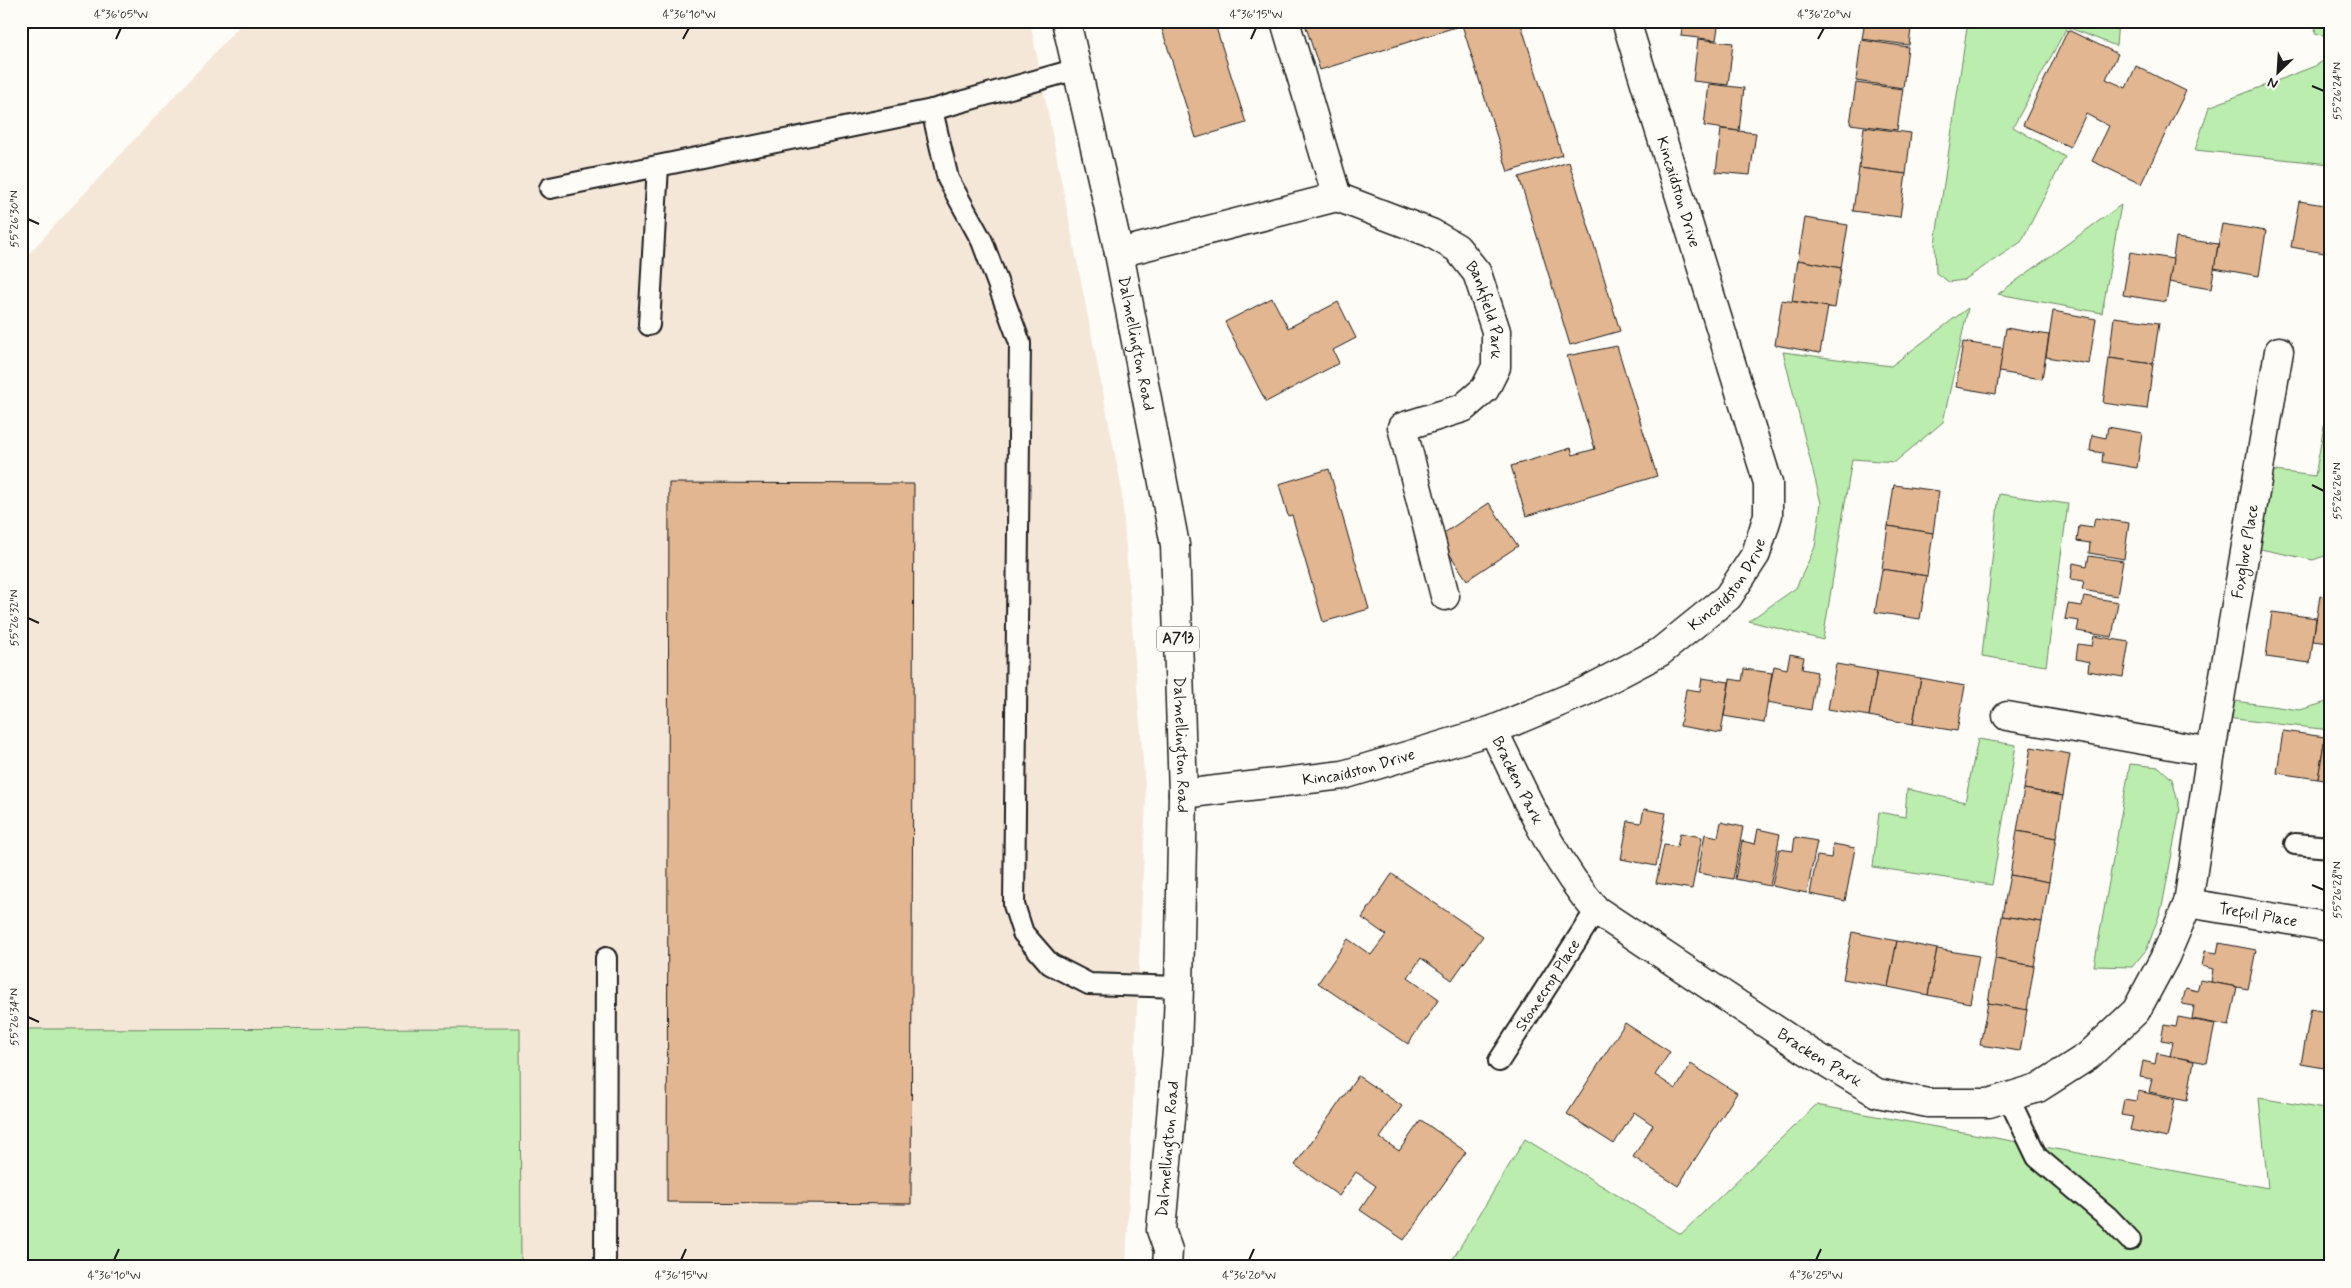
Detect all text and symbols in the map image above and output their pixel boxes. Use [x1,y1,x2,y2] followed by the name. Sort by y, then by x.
[94,7,148,23] text: 4°36'05"W
[662,7,716,23] text: 4°36'10"W
[1230,7,1282,23] text: 4°36'15"W
[1797,7,1851,23] text: 4°36'20"W
[2254,48,2304,98] north arrow
[2330,62,2346,120] text: 55°26'24"N
[2265,73,2281,93] text: N
[1651,134,1705,250] street label: Kincaidston Drive
[7,190,23,248] text: 55°26'30"N
[1461,256,1507,359] street label: Bankfield Park
[1113,274,1160,413] street label: Dalmellington Road
[2330,462,2346,520] text: 55°26'26"N
[2227,502,2263,600] street label: Foxglove Place
[1684,536,1771,636] street label: Kincaidston Drive
[7,590,23,646] text: 55°26'32"N
[1157,626,1199,652] road number: A713
[1169,676,1194,813] street label: Dalmellington Road
[1487,733,1548,828] street label: Bracken Park
[1301,744,1417,790] street label: Kincaidston Drive
[2330,861,2346,919] text: 55°26'28"N
[2217,898,2299,932] street label: Trefoil Place
[1510,935,1585,1036] street label: Stonecrop Place
[7,988,23,1046] text: 55°26'34"N
[1773,1023,1866,1092] street label: Bracken Park
[1152,1080,1185,1218] street label: Dalmellington Road
[87,1268,141,1284] text: 4°36'10"W
[655,1268,707,1284] text: 4°36'15"W
[1222,1268,1276,1284] text: 4°36'20"W
[1789,1268,1843,1284] text: 4°36'25"W

